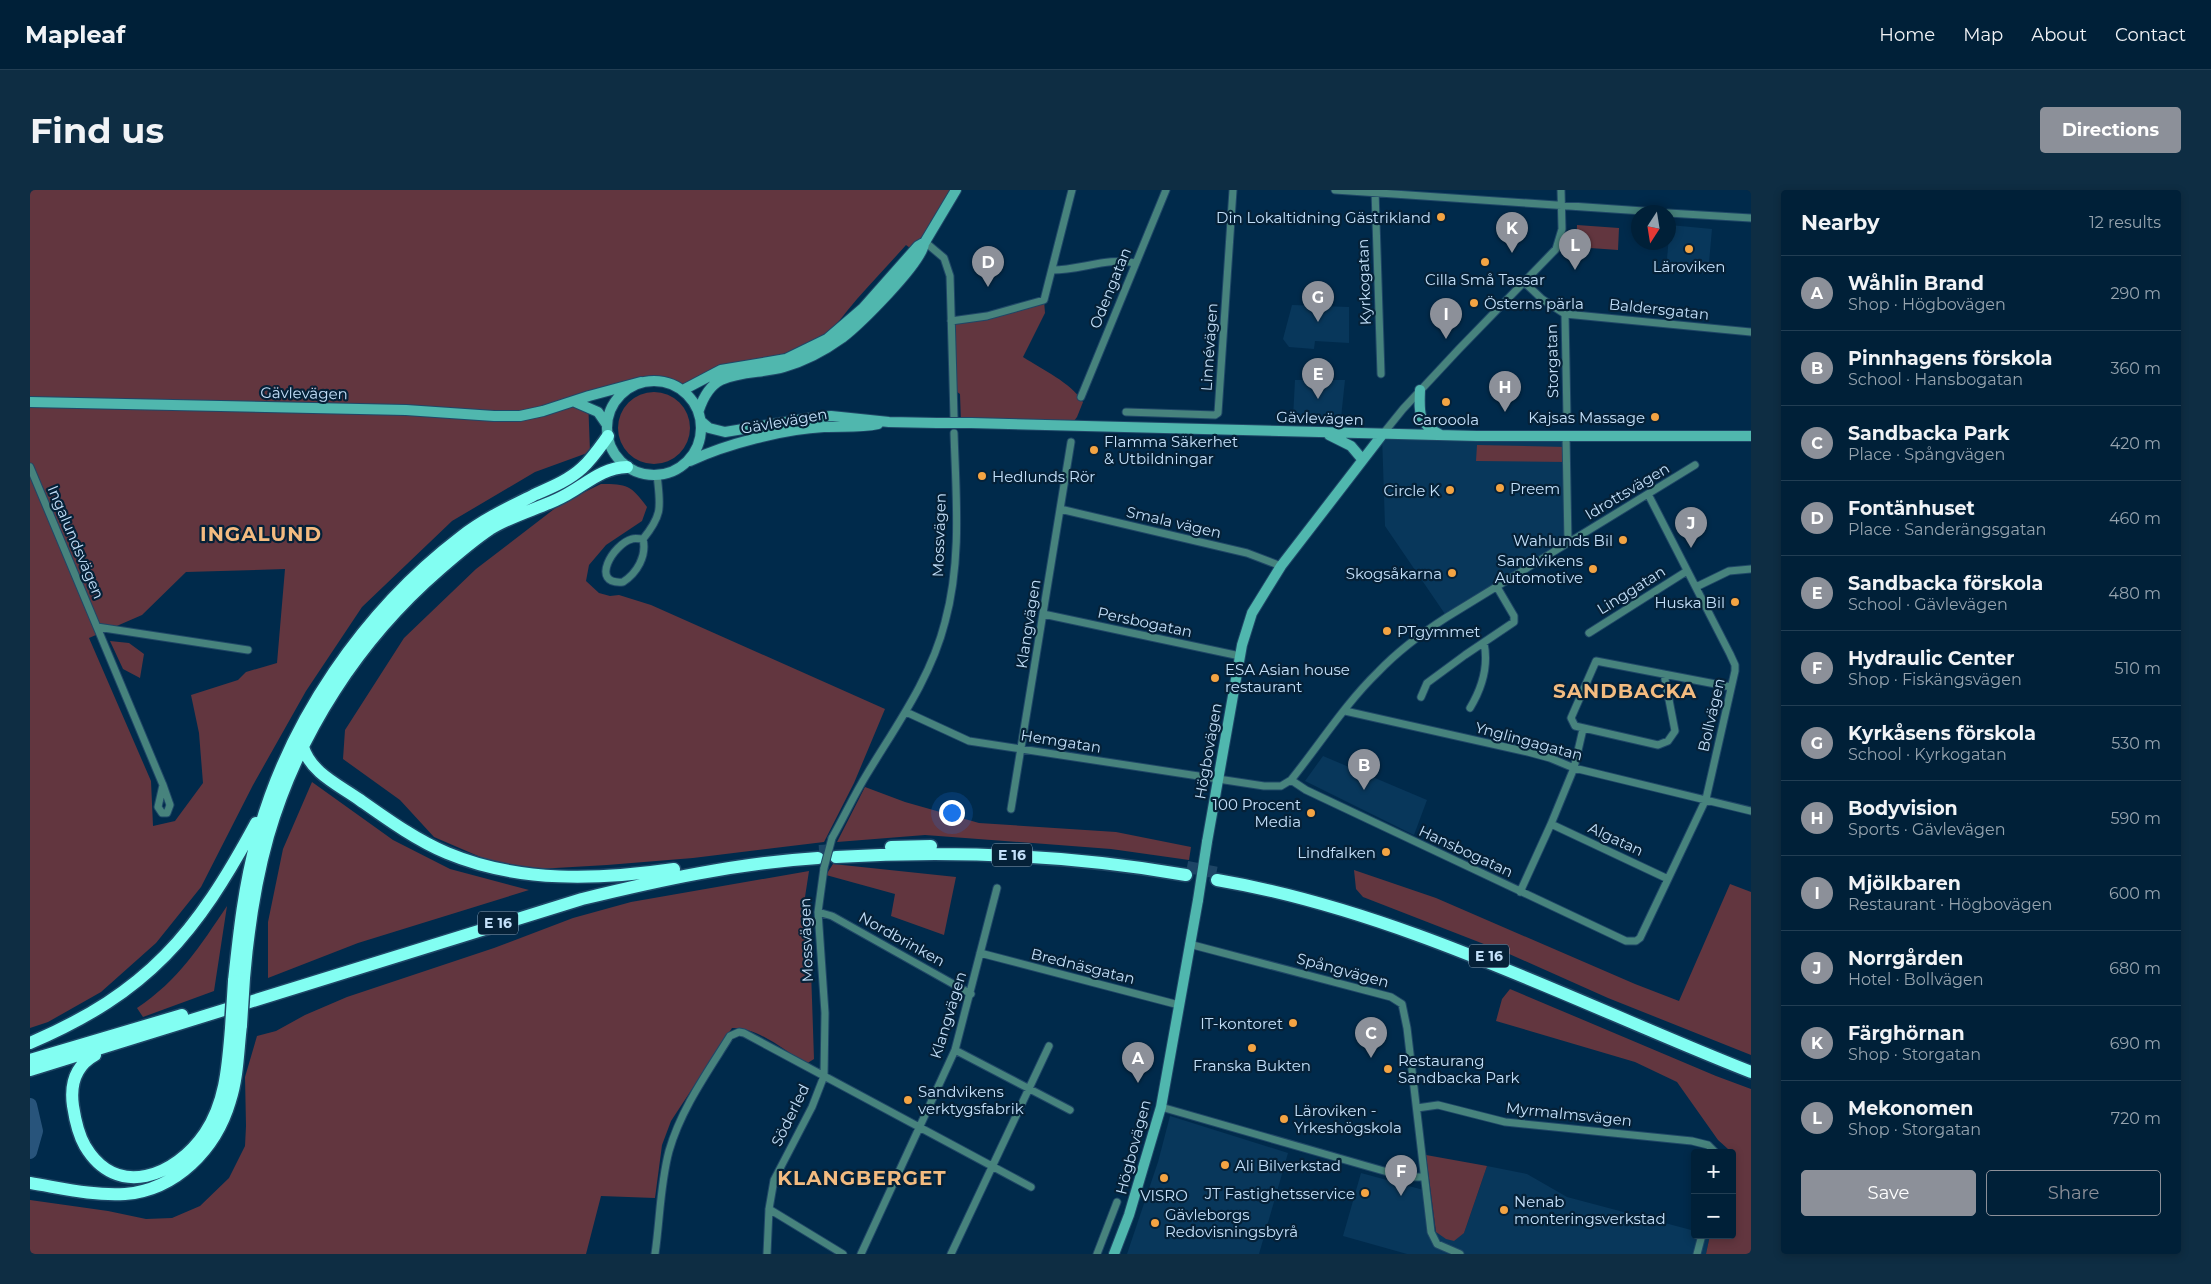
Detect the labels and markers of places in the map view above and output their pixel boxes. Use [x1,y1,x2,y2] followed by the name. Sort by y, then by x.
[1216,208,1431,227] place label: Din Lokaltidning Gästrikland
[1435,211,1447,223] marker: Din Lokaltidning Gästrikland
[1496,212,1528,253] pin: K
[1559,229,1591,270] pin: L
[1683,243,1695,255] marker: Läroviken
[972,246,1004,287] pin: D
[1479,256,1491,268] marker: Cilla Små Tassar
[1653,257,1725,276] place label: Läroviken
[1425,270,1545,289] place label: Cilla Små Tassar
[1302,281,1334,322] pin: G
[1484,294,1584,313] place label: Österns pärla
[1468,297,1480,309] marker: Österns pärla
[1430,298,1462,339] pin: I
[1302,358,1334,399] pin: E
[1489,371,1521,412] pin: H
[1440,396,1452,408] marker: Carooola
[1528,408,1645,427] place label: Kajsas Massage
[1413,410,1479,429] place label: Carooola
[1649,411,1661,423] marker: Kajsas Massage
[1104,432,1238,468] place label: Flamma Säkerhet & Utbildningar
[1088,444,1100,456] marker: Flamma Säkerhet & Utbildningar
[992,467,1095,486] place label: Hedlunds Rör
[976,470,988,482] marker: Hedlunds Rör
[1510,479,1560,498] place label: Preem
[1383,481,1440,500] place label: Circle K
[1494,482,1506,494] marker: Preem
[1444,484,1456,496] marker: Circle K
[1675,507,1707,548] pin: J
[1513,531,1613,550] place label: Wahlunds Bil
[1617,534,1629,546] marker: Wahlunds Bil
[1495,551,1583,587] place label: Sandvikens Automotive
[1587,563,1599,575] marker: Sandvikens Automotive
[1346,564,1442,583] place label: Skogsåkarna
[1446,567,1458,579] marker: Skogsåkarna
[1654,593,1725,612] place label: Huska Bil
[1729,596,1741,608] marker: Huska Bil
[1397,622,1480,641] place label: PTgymmet
[1381,625,1393,637] marker: PTgymmet
[1225,660,1350,696] place label: ESA Asian house restaurant
[1209,672,1221,684] marker: ESA Asian house restaurant
[1348,749,1380,790] pin: B
[1213,795,1301,831] place label: 100 Procent Media
[1305,807,1317,819] marker: 100 Procent Media
[1297,843,1376,862] place label: Lindfalken
[1380,846,1392,858] marker: Lindfalken
[1200,1014,1283,1033] place label: IT-kontoret
[1287,1017,1299,1029] marker: IT-kontoret
[1355,1017,1387,1058] pin: C
[1122,1042,1154,1083] pin: A
[1246,1042,1258,1054] marker: Franska Bukten
[1398,1051,1520,1087] place label: Restaurang Sandbacka Park
[1193,1056,1311,1075] place label: Franska Bukten
[1382,1063,1394,1075] marker: Restaurang Sandbacka Park
[918,1082,1024,1118] place label: Sandvikens verktygsfabrik
[902,1094,914,1106] marker: Sandvikens verktygsfabrik
[1294,1101,1402,1137] place label: Läroviken - Yrkeshögskola
[1278,1113,1290,1125] marker: Läroviken - Yrkeshögskola
[1385,1155,1417,1196] pin: F
[1235,1156,1341,1175] place label: Ali Bilverkstad
[1219,1159,1231,1171] marker: Ali Bilverkstad
[1158,1172,1170,1184] marker: VISRO
[1204,1184,1355,1203] place label: JT Fastighetsservice
[1140,1186,1188,1205] place label: VISRO
[1359,1187,1371,1199] marker: JT Fastighetsservice
[1514,1192,1666,1228] place label: Nenab monteringsverkstad
[1498,1204,1510,1216] marker: Nenab monteringsverkstad
[1165,1205,1298,1241] place label: Gävleborgs Redovisningsbyrå
[1149,1217,1161,1229] marker: Gävleborgs Redovisningsbyrå

